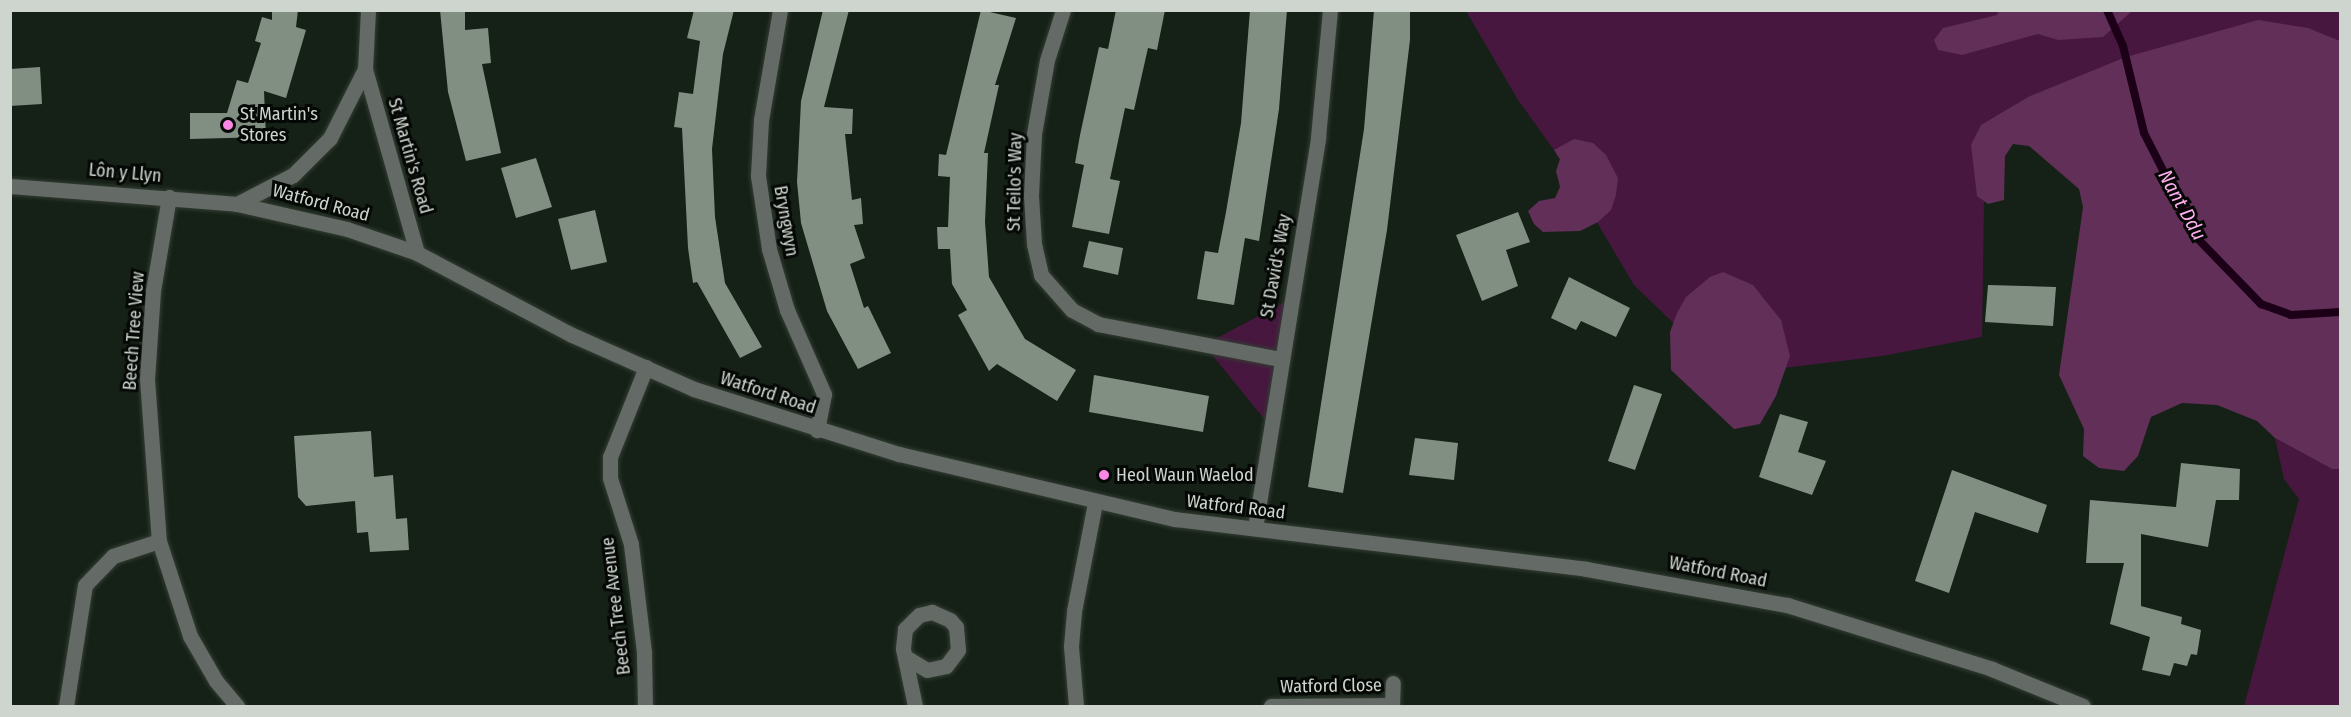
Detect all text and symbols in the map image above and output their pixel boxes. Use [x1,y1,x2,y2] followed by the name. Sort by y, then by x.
[383,96,437,216] street label: St Martin's Road
[240,104,318,146] place label: St Martin's Stores
[221,118,235,132] marker: St Martin's Stores
[1003,132,1027,232] street label: St Teilo's Way
[88,159,162,187] street label: Lôn y Llyn
[2153,166,2211,244] water label: Nant Ddu
[270,180,372,226] street label: Watford Road
[769,184,803,258] street label: Bryngwyn
[1256,212,1296,320] street label: St David's Way
[119,271,149,391] street label: Beech Tree View
[717,367,819,419] street label: Watford Road
[1116,464,1254,486] place label: Heol Waun Waelod
[1097,468,1111,482] marker: Heol Waun Waelod
[1185,490,1287,524] street label: Watford Road
[597,536,635,676] street label: Beech Tree Avenue
[1667,552,1769,592] street label: Watford Road
[1280,674,1382,698] street label: Watford Close

